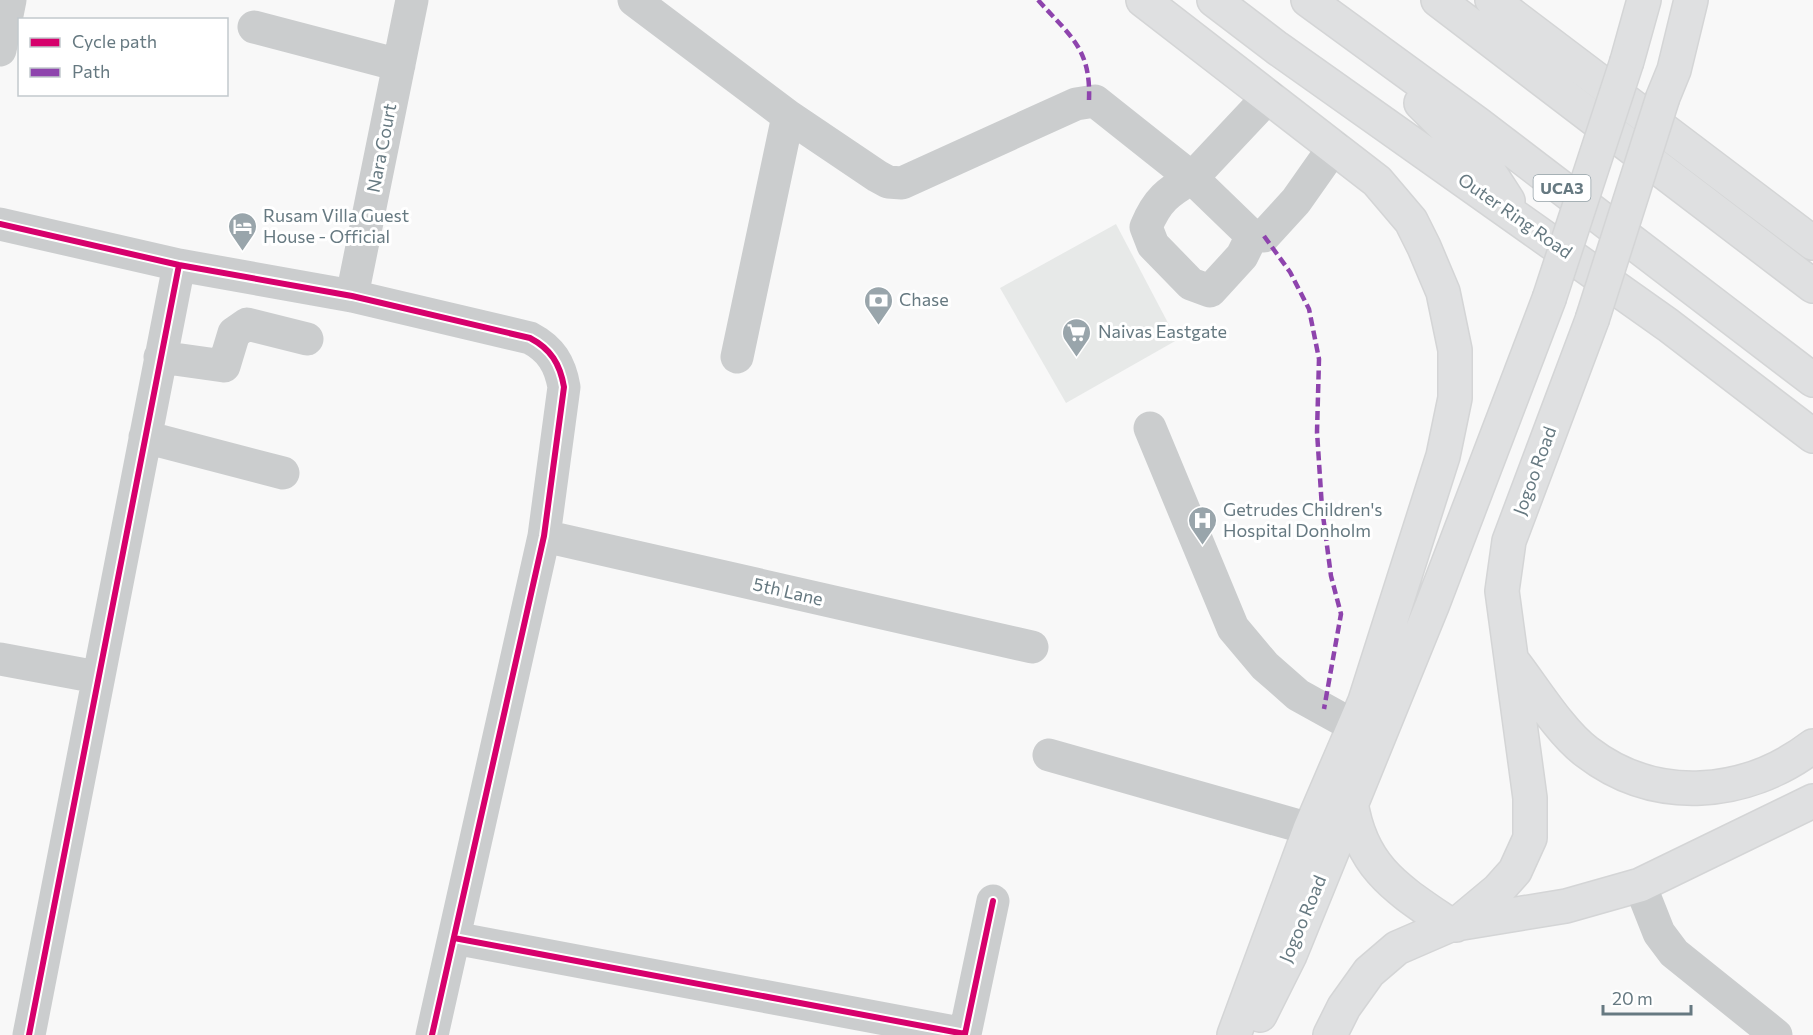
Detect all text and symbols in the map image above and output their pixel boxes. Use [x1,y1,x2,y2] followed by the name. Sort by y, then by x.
[18,18,228,96] legend
[72,30,157,52] text: Cycle path
[72,60,110,82] text: Path
[362,101,400,194] street label: Nara Court
[1454,168,1577,263] street label: Outer Ring Road
[1534,175,1590,201] road number: UCA3
[263,204,409,247] place label: Rusam Villa Guest House - Official
[226,210,258,252] hotel icon: Rusam Villa Guest House - Official
[862,284,894,326] bank icon: Chase
[899,288,949,310] place label: Chase
[1061,316,1093,358] supermarket icon: Naivas Eastgate
[1098,320,1227,342] place label: Naivas Eastgate
[1508,423,1560,518] street label: Jogoo Road
[1223,498,1382,541] place label: Getrudes Children's Hospital Donholm
[1186,504,1218,546] hospital icon: Getrudes Children's Hospital Donholm
[751,572,825,610] street label: 5th Lane
[1274,872,1330,966] street label: Jogoo Road
[1603,978,1692,1016] scale bar
[1612,987,1653,1009] text: 20 m

